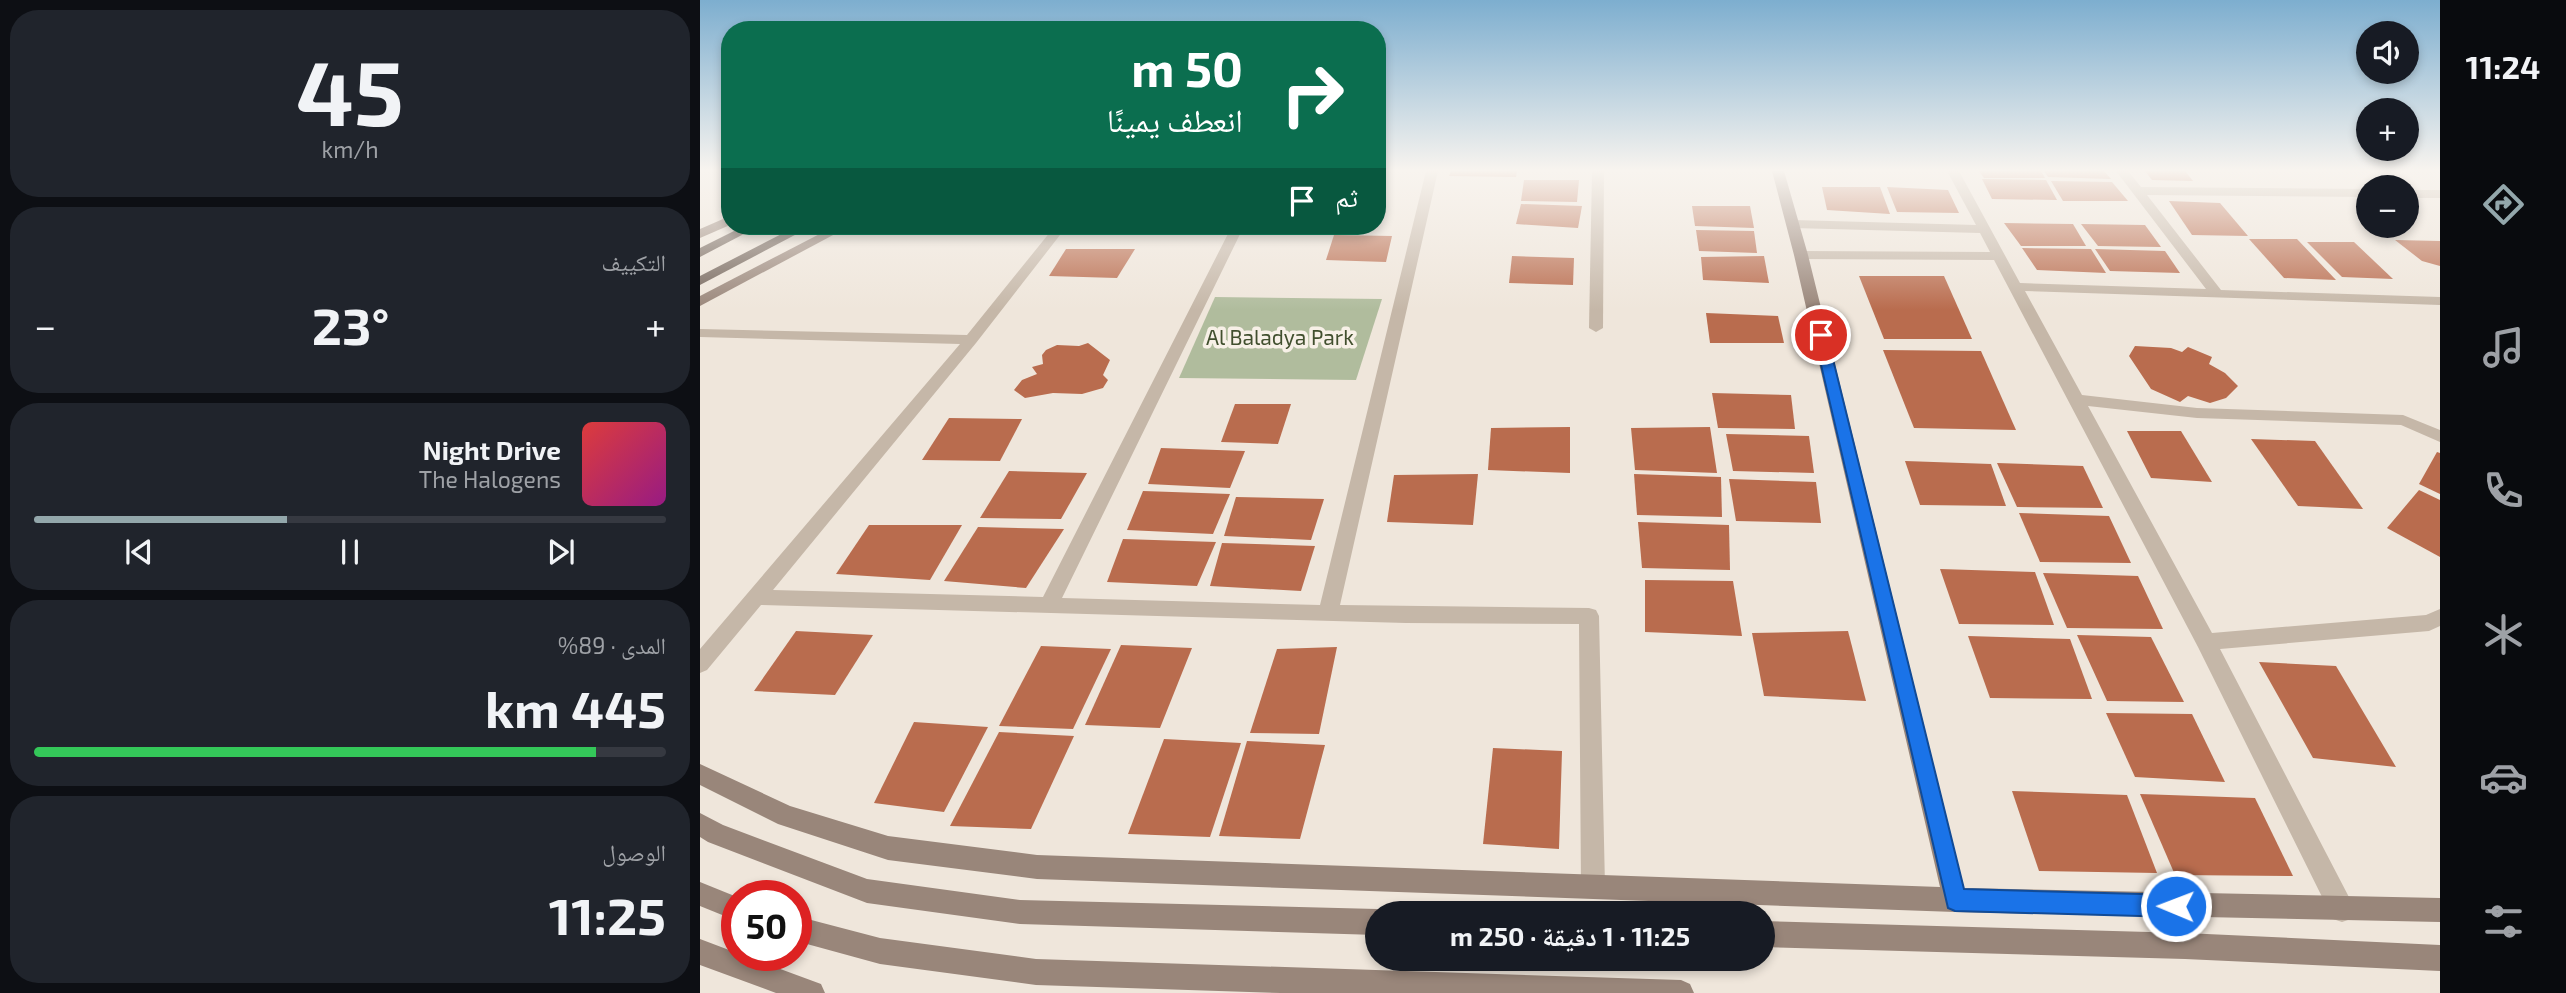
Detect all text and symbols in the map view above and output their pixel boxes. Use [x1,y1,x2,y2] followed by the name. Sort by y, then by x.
[2356,21,2419,238] map controls
[2356,21,2419,84] button: sound
[296,35,404,144] text: 45
[1131,38,1243,97] text: 50 m
[2466,47,2540,85] text: 11:24
[1267,49,1358,140] icon: right
[2356,98,2419,161] button: +
[1107,100,1243,138] text: انعطف يمينًا
[321,135,379,163] text: km/h
[2356,175,2419,238] button: −
[2479,180,2528,229] icon: directions
[1335,181,1358,212] text: ثم
[1283,182,1321,220] icon: arrive
[601,248,666,276] text: التكييف
[312,293,389,355] text: 23°
[34,302,56,348] text: −
[645,302,666,348] text: +
[1791,305,1851,365] pin
[1802,316,1840,354] icon: arrive
[2479,323,2528,372] icon: music
[1206,324,1354,349] park label: Al Baladya Park
[423,434,561,465] text: Night Drive
[419,465,561,493] text: The Halogens
[2479,466,2528,515] icon: phone
[120,533,158,571] icon: previous
[331,533,369,571] icon: pause
[542,533,580,571] icon: next
[2479,610,2528,659] icon: climate
[558,631,666,659] text: المدى · 89%
[485,676,666,738] text: 445 km
[2479,753,2528,802] icon: car
[602,838,666,866] text: الوصول
[2139,869,2213,943] position arrow
[721,880,812,971] speed limit sign: 50
[549,883,666,945] text: 11:25
[2479,897,2528,946] icon: filters
[1450,920,1690,951] text: 11:25 · 1 دقيقة · 250 m

